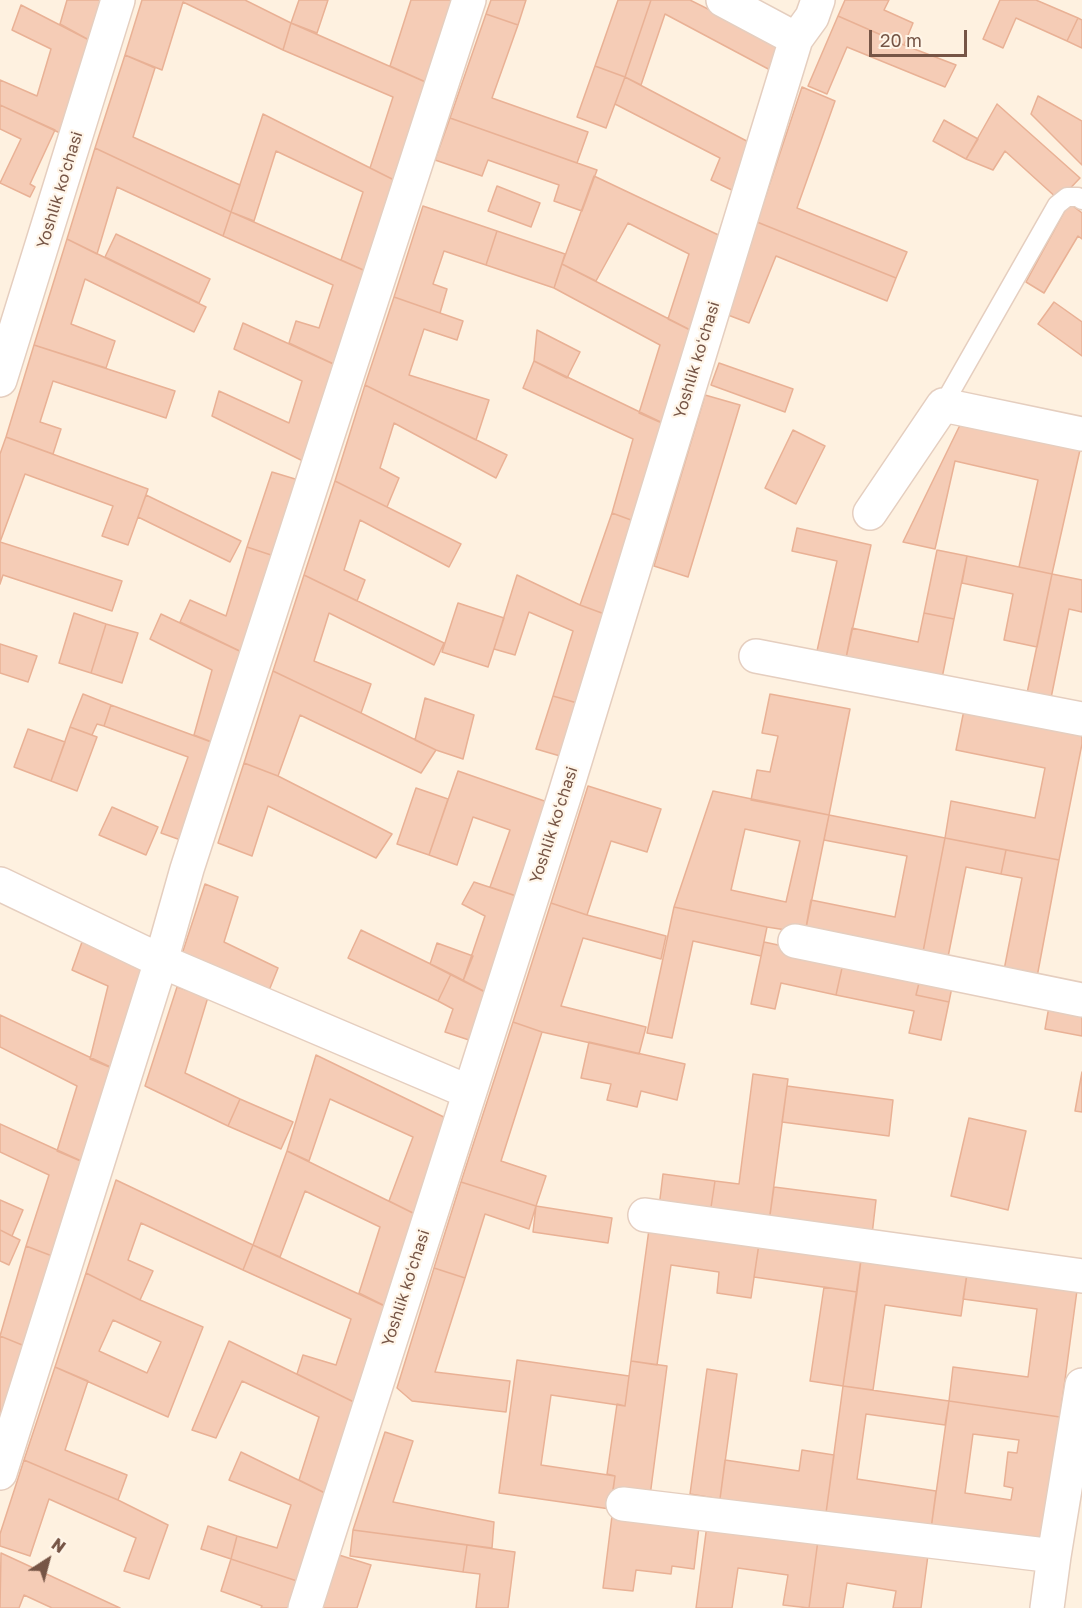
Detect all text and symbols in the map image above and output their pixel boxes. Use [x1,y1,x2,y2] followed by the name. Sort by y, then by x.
[872,18,970,56] scale bar
[880,29,922,51] text: 20 m
[33,129,87,251] street label: Yoshlik koʻchasi
[670,299,724,421] street label: Yoshlik koʻchasi
[526,764,582,886] street label: Yoshlik koʻchasi
[378,1227,434,1349] street label: Yoshlik koʻchasi
[18,1530,78,1590] north arrow
[48,1534,69,1557] text: N

